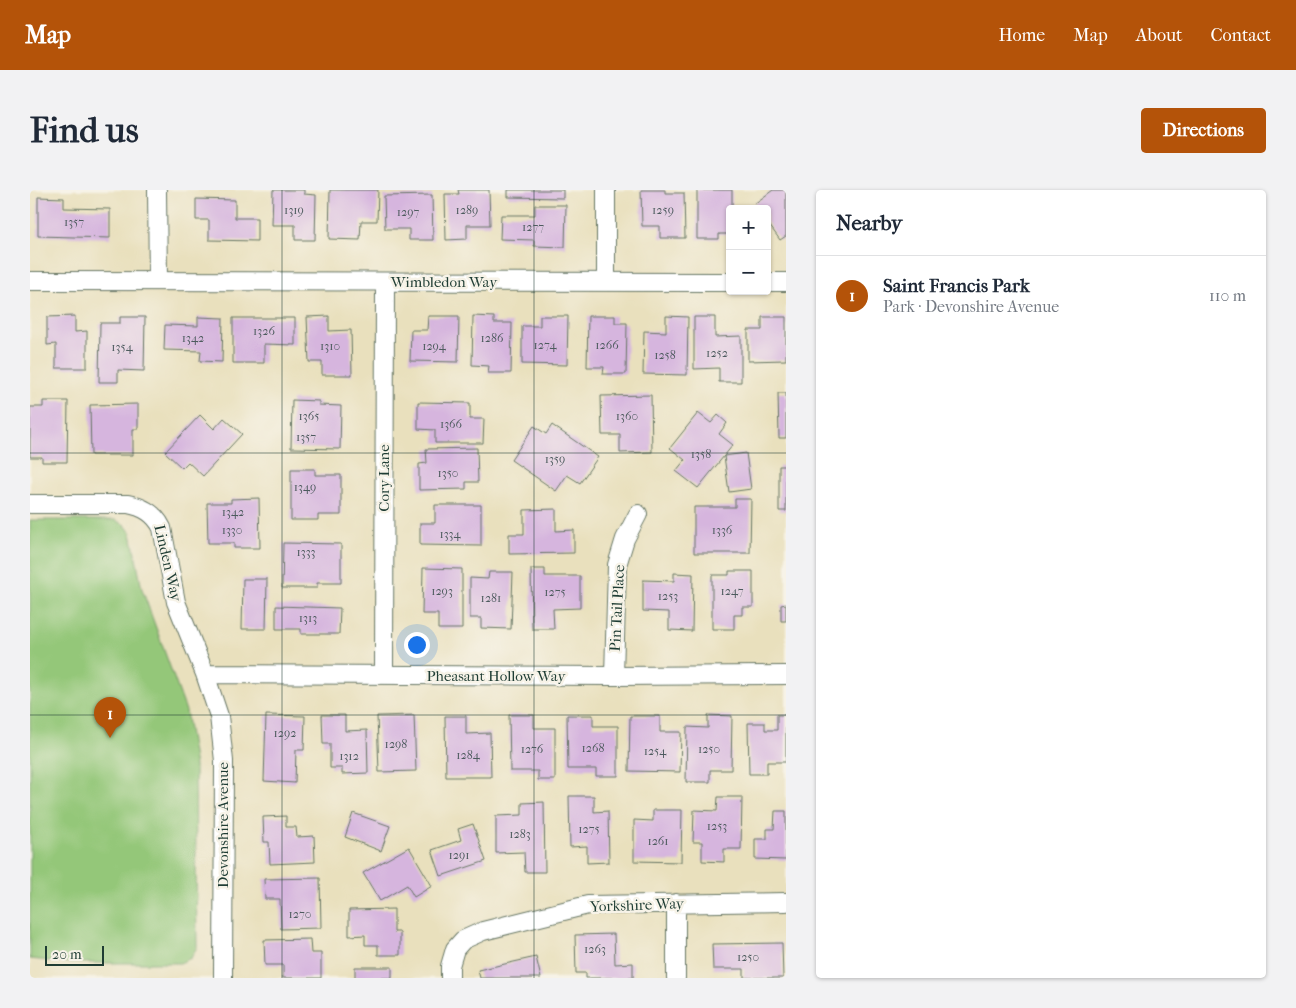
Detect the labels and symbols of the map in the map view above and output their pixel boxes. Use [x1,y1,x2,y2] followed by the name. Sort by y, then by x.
[284,203,304,217] house number: 1319
[456,203,478,217] house number: 1289
[652,203,674,217] house number: 1259
[397,205,419,219] house number: 1297
[64,215,84,229] house number: 1357
[522,220,544,234] house number: 1277
[390,273,498,291] street label: Wimbledon Way
[253,324,275,338] house number: 1326
[182,331,204,345] house number: 1342
[481,331,504,345] house number: 1286
[533,338,557,352] house number: 1274
[595,338,619,352] house number: 1266
[320,339,340,353] house number: 1310
[422,339,447,353] house number: 1294
[111,340,134,354] house number: 1354
[706,346,728,360] house number: 1252
[654,348,676,362] house number: 1258
[299,409,319,423] house number: 1365
[616,409,638,423] house number: 1360
[440,417,463,431] house number: 1366
[296,430,316,444] house number: 1357
[375,444,393,512] street label: Cory Lane
[691,447,711,461] house number: 1358
[545,452,565,466] house number: 1359
[438,466,458,480] house number: 1350
[294,480,316,494] house number: 1349
[222,505,244,519] house number: 1342
[150,523,186,604] street label: Linden Way
[222,523,242,537] house number: 1330
[712,523,733,537] house number: 1336
[439,527,462,541] house number: 1334
[296,545,316,559] house number: 1333
[606,563,628,652] street label: Pin Tail Place
[431,584,453,598] house number: 1293
[721,584,744,598] house number: 1247
[544,585,566,599] house number: 1275
[658,589,678,603] house number: 1253
[481,591,501,605] house number: 1281
[299,611,317,625] house number: 1313
[404,632,430,658] your location
[427,667,566,685] street label: Pheasant Hollow Way
[94,697,126,738] pin: 1
[274,726,296,740] house number: 1292
[385,737,407,751] house number: 1298
[582,741,604,755] house number: 1268
[521,742,544,756] house number: 1276
[698,742,720,756] house number: 1250
[644,744,667,758] house number: 1254
[456,748,481,762] house number: 1284
[339,749,359,763] house number: 1312
[214,762,232,888] street label: Devonshire Avenue
[707,819,727,833] house number: 1253
[578,822,600,836] house number: 1275
[509,827,531,841] house number: 1283
[647,834,669,848] house number: 1261
[448,848,470,862] house number: 1291
[589,894,685,916] street label: Yorkshire Way
[289,907,311,921] house number: 1270
[584,942,606,956] house number: 1263
[45,943,104,966] scale bar
[737,950,759,964] house number: 1250

